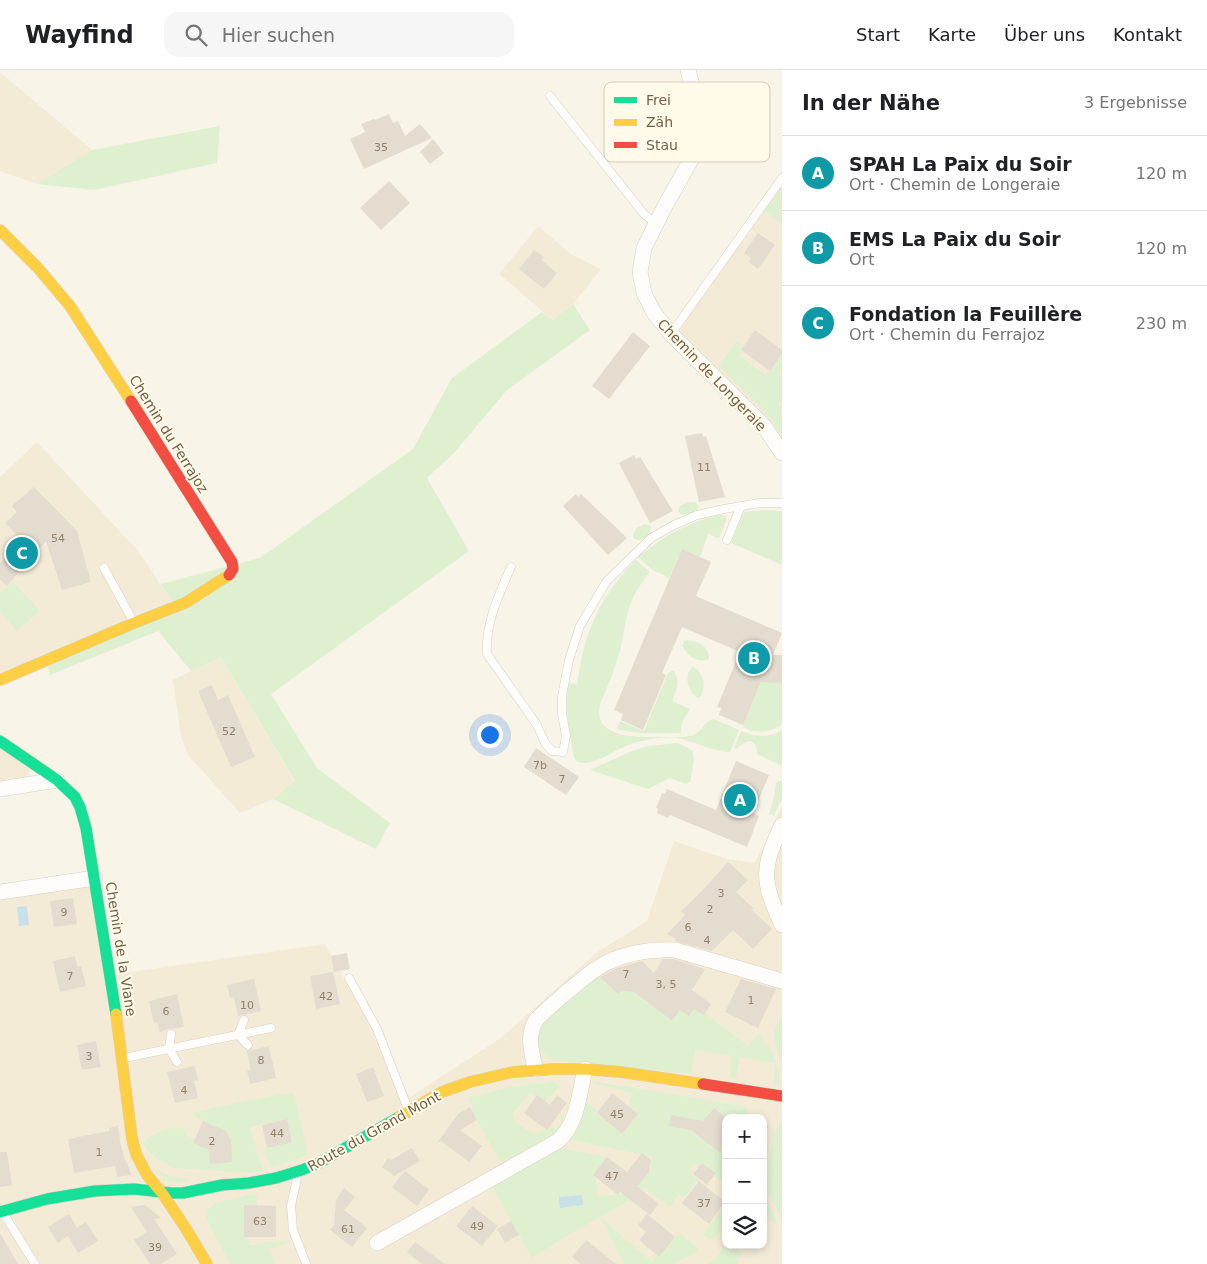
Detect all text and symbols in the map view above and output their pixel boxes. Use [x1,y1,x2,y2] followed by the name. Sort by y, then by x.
[164,12,514,57] search box
[25,21,134,49] text: Wayfind
[182,21,210,49] icon: search
[222,24,335,46] text: Hier suchen
[856,24,900,45] text: Start
[928,24,976,45] text: Karte
[1004,24,1085,45] text: Über uns
[1113,24,1182,45] text: Kontakt
[604,82,770,162] legend
[802,91,940,115] text: In der Nähe
[646,92,671,108] text: Frei
[1084,93,1187,112] text: 3 Ergebnisse
[646,114,673,130] text: Zäh
[646,137,678,153] text: Stau
[374,141,388,154] house number: 35
[849,153,1072,175] text: SPAH La Paix du Soir
[812,164,824,183] text: A
[1136,164,1187,183] text: 120 m
[849,175,1060,194] text: Ort · Chemin de Longeraie
[849,228,1061,250] text: EMS La Paix du Soir
[812,239,824,258] text: B
[1136,239,1187,258] text: 120 m
[849,250,874,269] text: Ort
[849,303,1082,325] text: Fondation la Feuillère
[812,314,824,333] text: C
[1136,314,1187,333] text: 230 m
[654,316,770,434] street label: Chemin de Longeraie
[849,325,1045,344] text: Ort · Chemin du Ferrajoz
[126,372,212,496] street label: Chemin du Ferrajoz
[697,461,711,474] house number: 11
[51,532,65,545] house number: 54
[6,534,38,572] pin: C
[738,639,770,677] pin: B
[477,722,503,748] your location
[222,725,236,738] house number: 52
[533,759,547,772] house number: 7b
[559,773,566,786] house number: 7
[724,781,756,819] pin: A
[102,880,140,1018] street label: Chemin de la Viane
[718,887,725,900] house number: 3
[707,903,714,916] house number: 2
[61,906,68,919] house number: 9
[685,921,692,934] house number: 6
[704,934,711,947] house number: 4
[623,968,630,981] house number: 7
[67,970,74,983] house number: 7
[656,978,677,991] house number: 3, 5
[319,990,333,1003] house number: 42
[748,994,755,1007] house number: 1
[240,999,254,1012] house number: 10
[163,1005,170,1018] house number: 6
[86,1050,93,1063] house number: 3
[258,1054,265,1067] house number: 8
[181,1084,188,1097] house number: 4
[305,1087,444,1174] street label: Route du Grand Mont
[610,1108,624,1121] house number: 45
[722,1114,767,1249] map controls
[722,1114,767,1159] button: +
[270,1127,284,1140] house number: 44
[209,1135,216,1148] house number: 2
[96,1146,103,1159] house number: 1
[722,1159,767,1204] button: −
[605,1170,619,1183] house number: 47
[697,1197,711,1210] house number: 37
[722,1204,767,1249] button: layers
[253,1215,267,1228] house number: 63
[470,1220,484,1233] house number: 49
[341,1223,355,1236] house number: 61
[148,1241,162,1254] house number: 39

